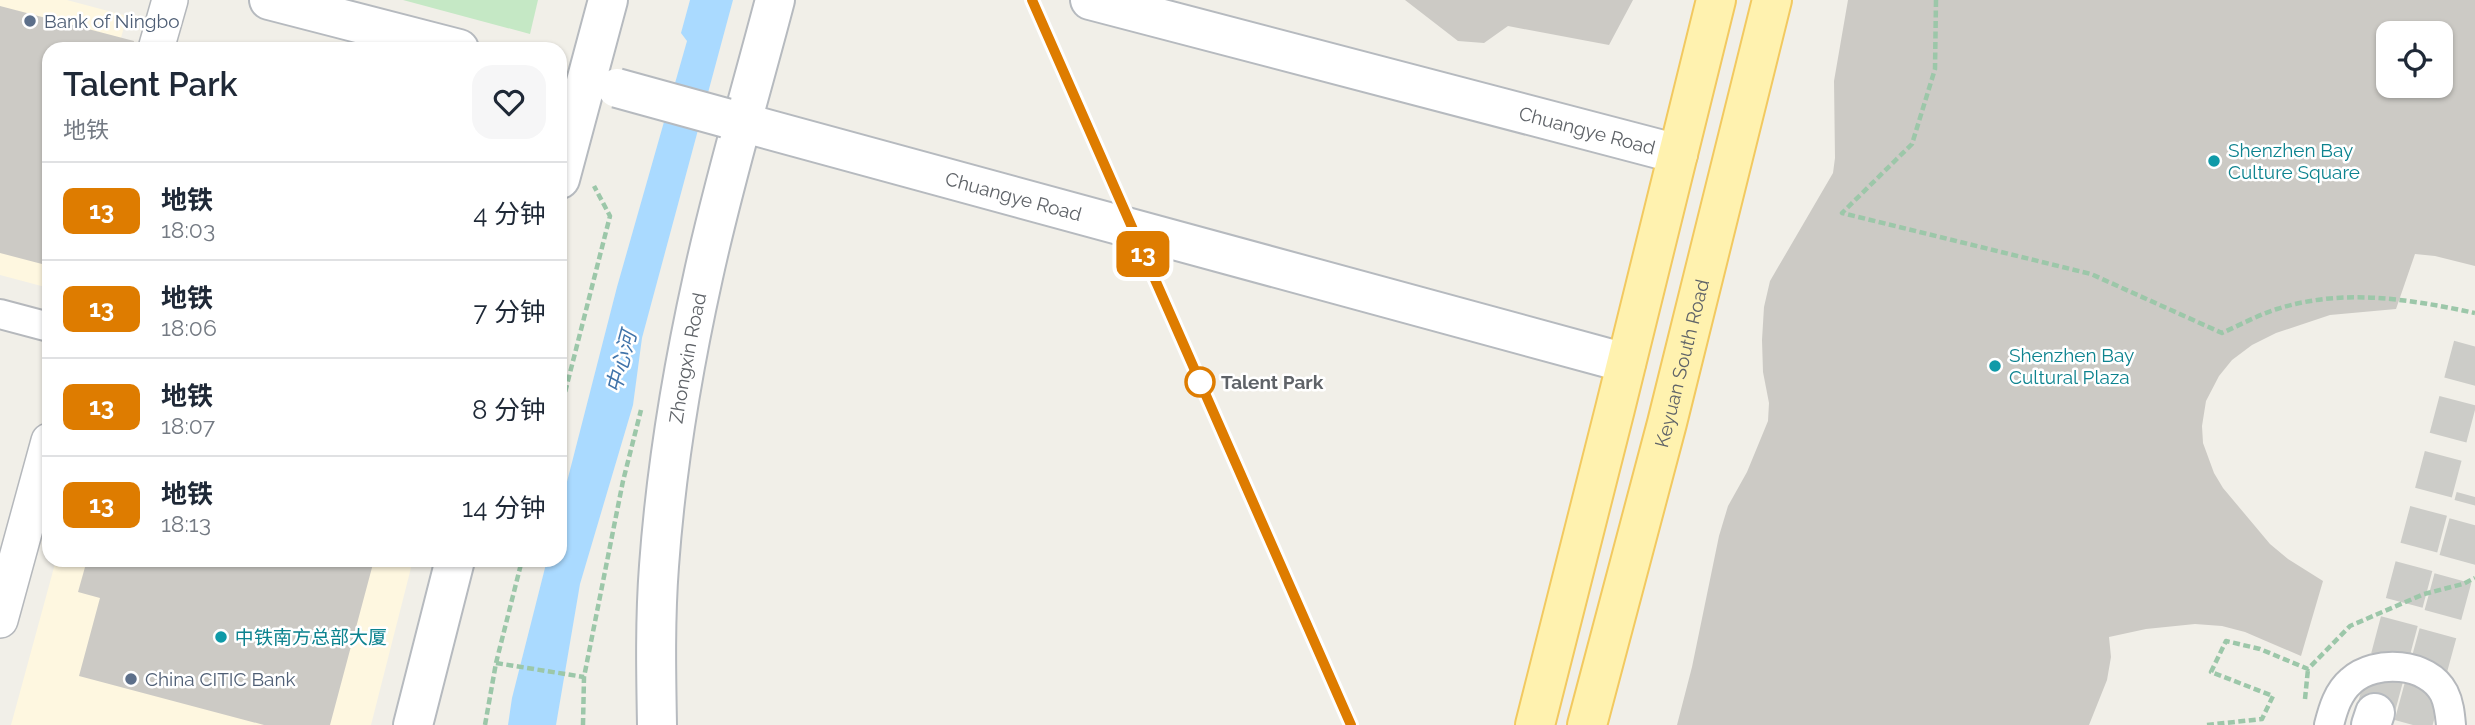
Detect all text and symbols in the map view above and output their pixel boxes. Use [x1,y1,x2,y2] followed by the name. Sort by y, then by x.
[44,10,180,32] place label: Bank of Ningbo
[22,13,38,29] marker: Bank of Ningbo
[2376,21,2453,98] map controls
[2376,21,2453,98] button: locate
[63,65,238,104] text: Talent Park
[472,65,546,139] button: heart
[1517,102,1658,159] street label: Chuangye Road
[63,116,109,143] text: 地铁
[2228,139,2360,183] place label: Shenzhen Bay Culture Square
[2206,153,2222,169] marker: Shenzhen Bay Culture Square
[943,167,1084,225] street label: Chuangye Road
[161,185,213,215] text: 地铁
[89,196,114,225] text: 13
[473,199,546,229] text: 4 分钟
[161,216,215,243] text: 18:03
[1112,231,1174,277] line badge: 13
[1130,239,1156,268] text: 13
[1650,277,1713,450] street label: Keyuan South Road
[161,283,213,313] text: 地铁
[664,291,710,425] street label: Zhongxin Road
[89,294,114,323] text: 13
[473,297,546,327] text: 7 分钟
[161,314,217,341] text: 18:06
[601,324,642,396] water label: 中心河
[2009,344,2134,388] place label: Shenzhen Bay Cultural Plaza
[1987,358,2003,374] marker: Shenzhen Bay Cultural Plaza
[1185,367,1215,397] marker: Talent Park
[1221,371,1324,393] place label: Talent Park
[161,381,213,411] text: 地铁
[89,392,114,421] text: 13
[472,395,546,425] text: 8 分钟
[161,412,215,439] text: 18:07
[161,479,213,509] text: 地铁
[89,490,114,519] text: 13
[462,493,546,523] text: 14 分钟
[161,510,211,537] text: 18:13
[235,626,387,648] place label: 中铁南方总部大厦
[213,629,229,645] marker: 中铁南方总部大厦
[145,668,296,690] place label: China CITIC Bank
[123,671,139,687] marker: China CITIC Bank

